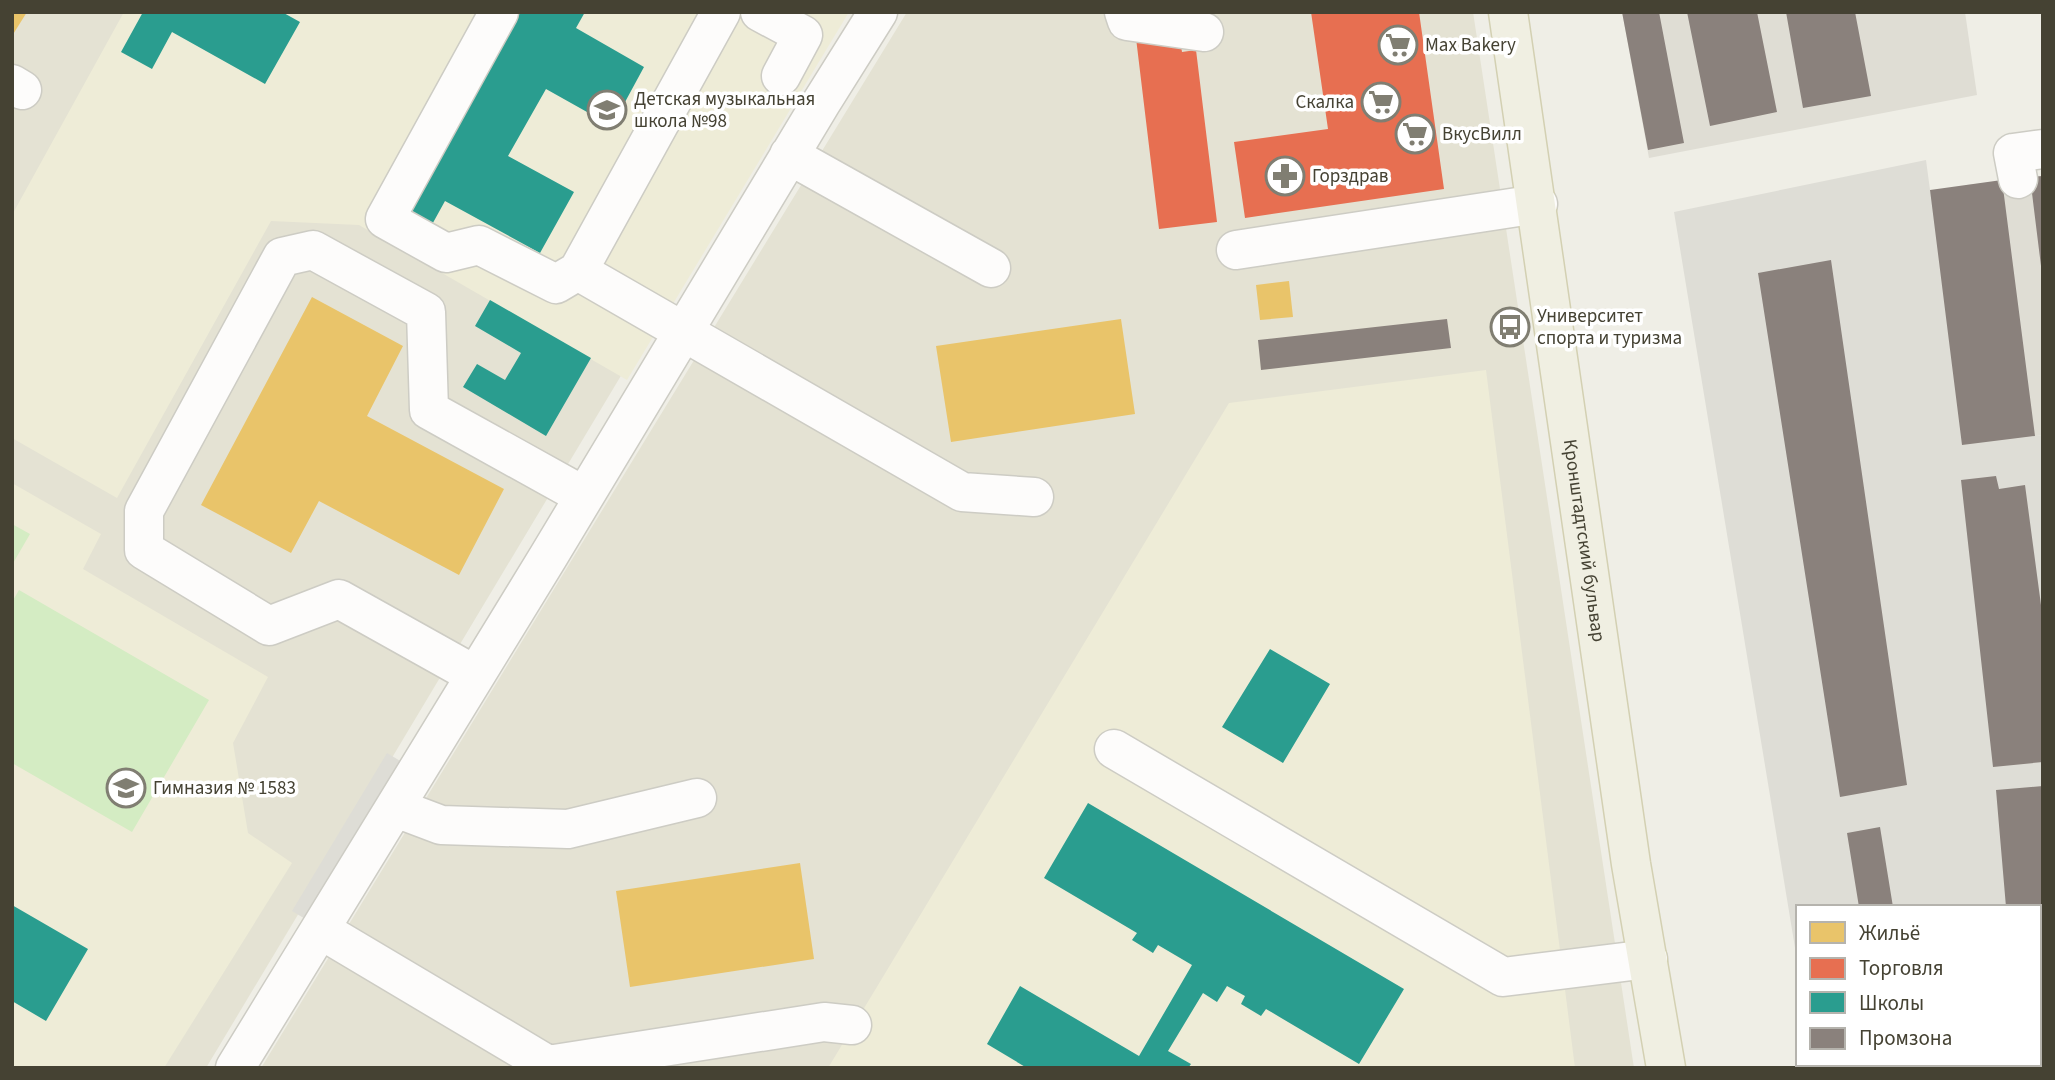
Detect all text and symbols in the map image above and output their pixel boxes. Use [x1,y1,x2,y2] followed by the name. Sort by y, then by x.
[1377,24,1419,66] supermarket icon: Max Bakery
[1425,32,1516,59] place label: Max Bakery
[1360,81,1402,123] supermarket icon: Скалка
[634,86,815,135] place label: Детская музыкальная школа №98
[586,89,628,131] school or university icon: Детская музыкальная школа №98
[1295,89,1354,116] place label: Скалка
[1394,113,1436,155] supermarket icon: ВкусВилл
[1442,121,1522,148] place label: ВкусВилл
[1264,155,1306,197] pharmacy icon: Горздрав
[1312,163,1388,190] place label: Горздрав
[1537,303,1682,352] place label: Университет спорта и туризма
[1489,306,1531,348] bus stop icon: Университет спорта и туризма
[1556,437,1612,644] street label: Кронштадтский бульвар
[105,767,147,809] school or university icon: Гимназия № 1583
[153,775,296,802] place label: Гимназия № 1583
[1796,905,2041,1066] legend
[1859,918,1920,948] text: Жильё
[1859,953,1944,983] text: Торговля
[1859,988,1924,1018] text: Школы
[1859,1023,1952,1053] text: Промзона

